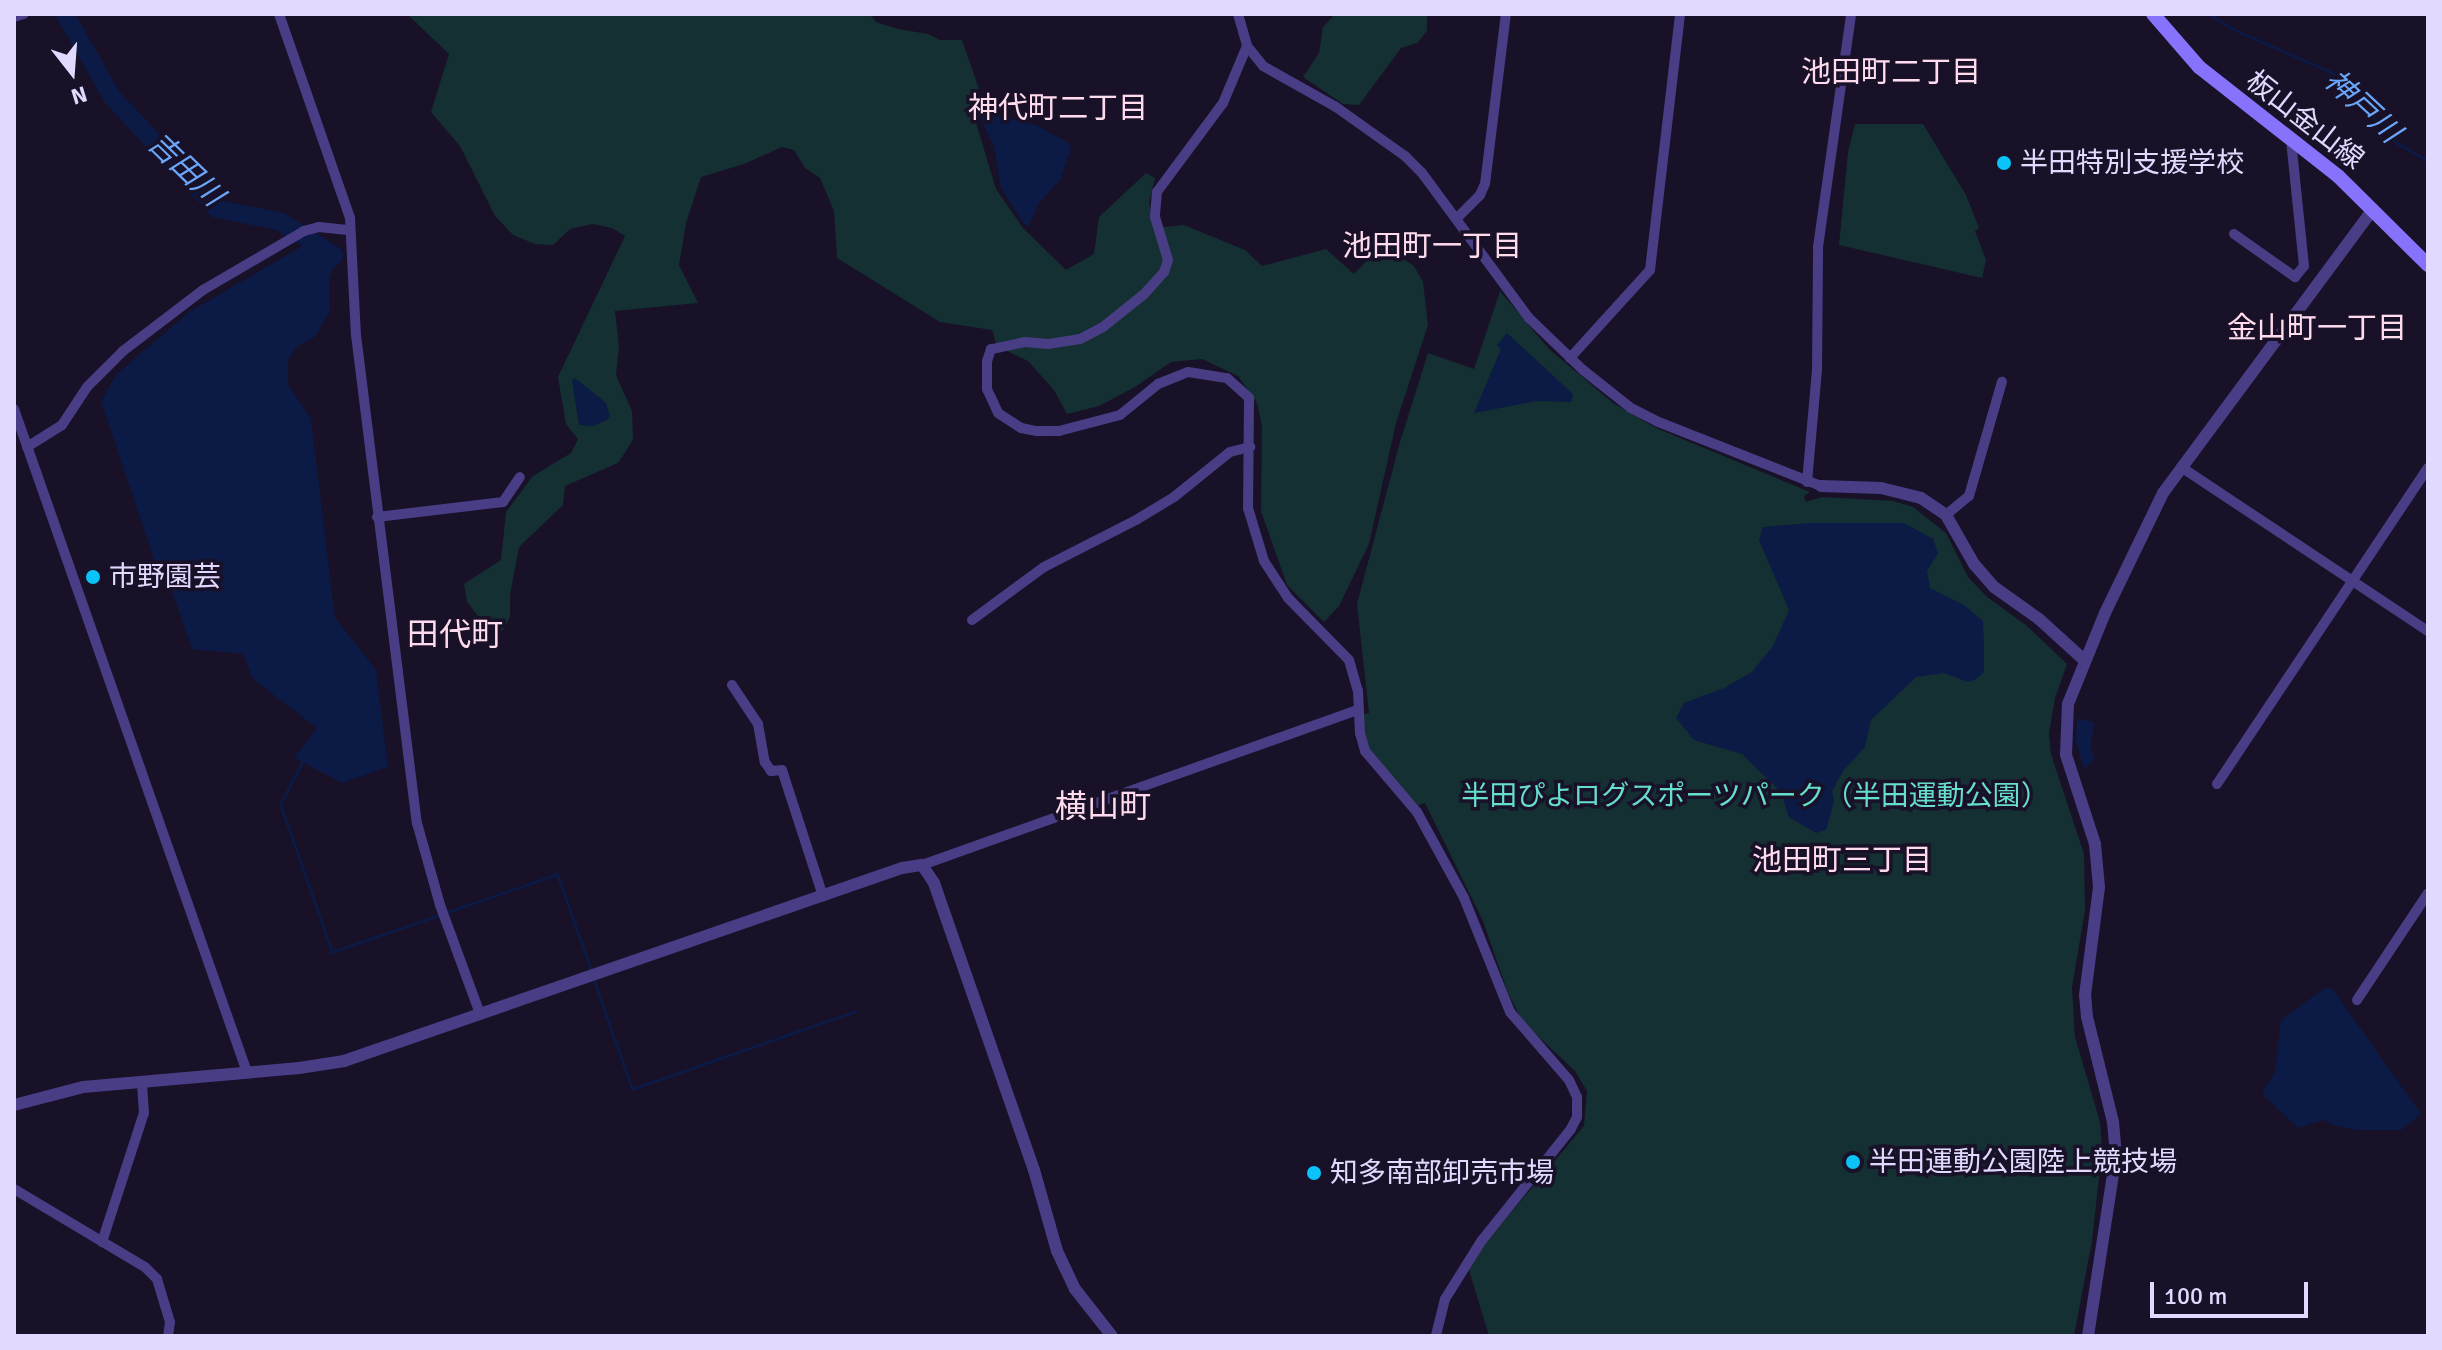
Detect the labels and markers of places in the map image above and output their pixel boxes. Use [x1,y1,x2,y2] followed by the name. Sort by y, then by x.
[2020,146,2244,180] place label: 半田特別支援学校
[1995,154,2013,172] marker: 半田特別支援学校
[109,560,221,594] place label: 市野園芸
[84,568,102,586] marker: 市野園芸
[1869,1145,2177,1179] place label: 半田運動公園陸上競技場
[1844,1153,1862,1171] marker: 半田運動公園陸上競技場
[1330,1156,1554,1190] place label: 知多南部卸売市場
[1305,1164,1323,1182] marker: 知多南部卸売市場

